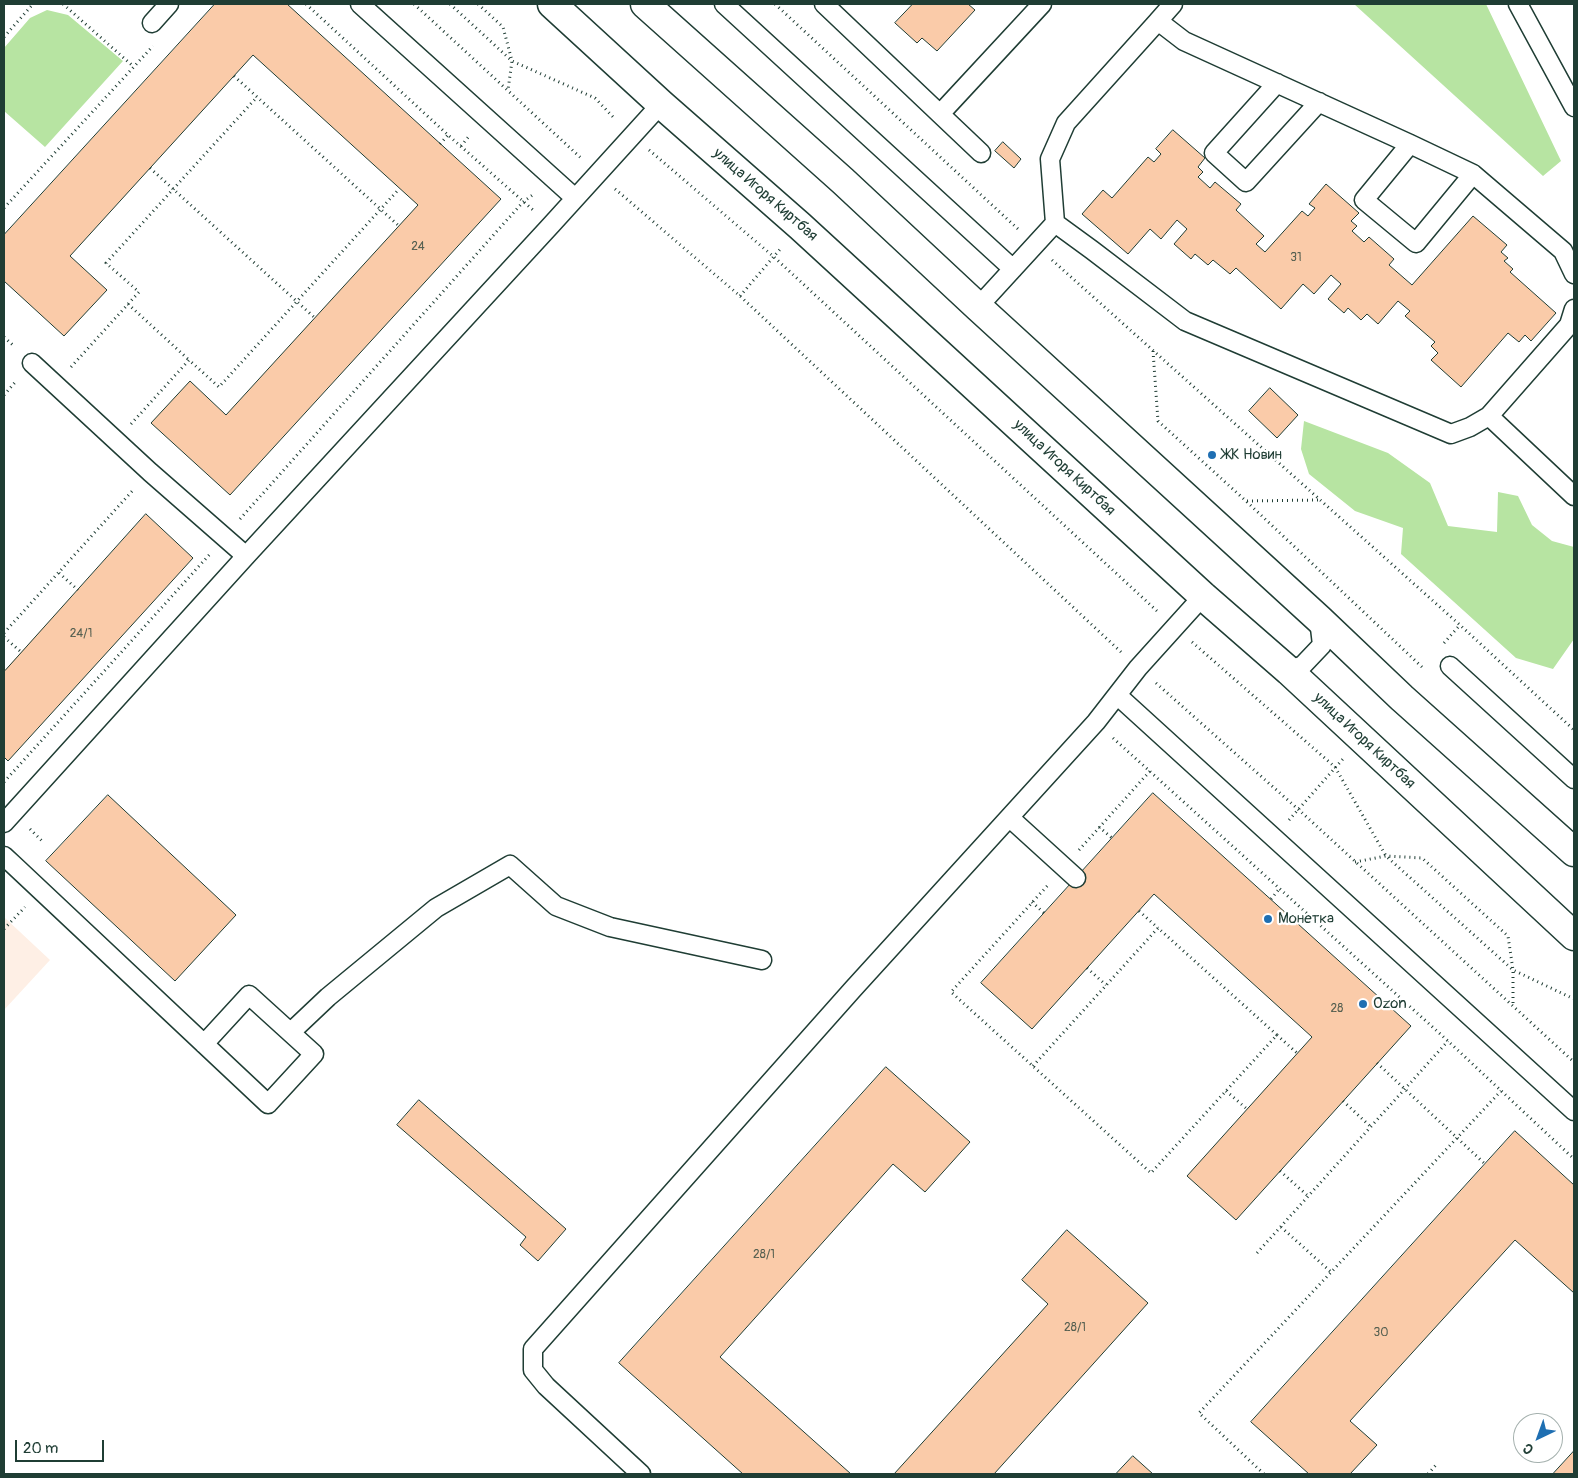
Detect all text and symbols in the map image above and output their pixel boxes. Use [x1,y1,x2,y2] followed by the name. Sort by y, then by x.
[709,145,821,245] street label: улица Игоря Киртбая
[411,240,425,254] house number: 24
[1290,251,1302,265] house number: 31
[1009,416,1119,520] street label: улица Игоря Киртбая
[1222,446,1282,464] place label: ЖК Новин
[1206,449,1218,461] marker: ЖК Новин
[70,627,92,641] house number: 24/1
[1309,689,1419,793] street label: улица Игоря Киртбая
[1278,910,1334,928] place label: Монетка
[1262,913,1274,925] marker: Монетка
[1373,995,1407,1013] place label: Ozon
[1357,998,1369,1010] marker: Ozon
[1331,1002,1343,1016] house number: 28
[753,1248,775,1262] house number: 28/1
[1064,1321,1086,1335] house number: 28/1
[1374,1326,1388,1340] house number: 30
[1513,1413,1563,1463] north arrow
[18,1430,106,1462] scale bar
[23,1439,58,1458] text: 20 m
[1519,1440,1537,1458] text: С

